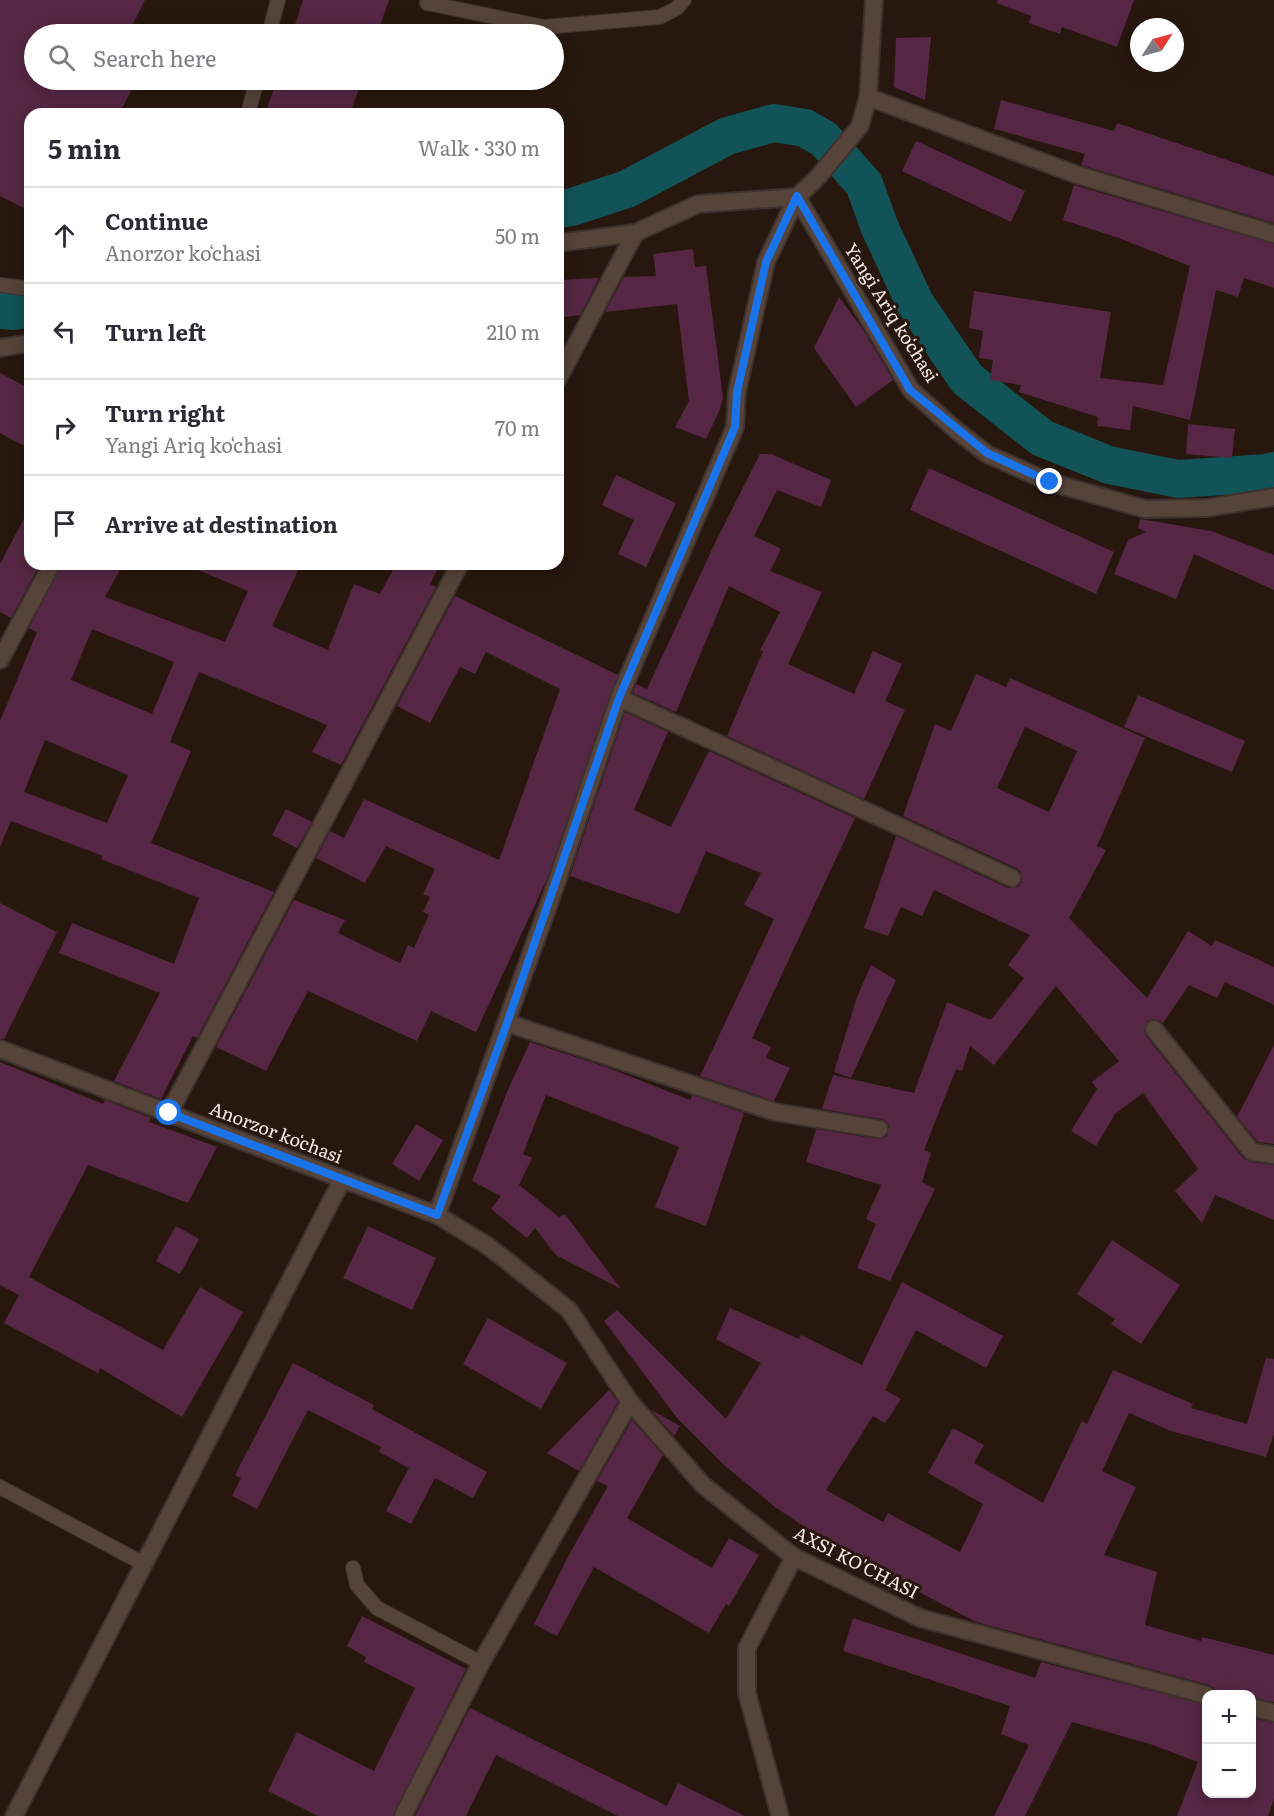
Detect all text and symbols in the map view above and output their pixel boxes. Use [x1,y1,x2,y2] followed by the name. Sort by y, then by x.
[1130,18,1184,72] north arrow
[24,24,564,90] search box
[45,41,78,74] icon: search
[93,41,216,74] text: Search here
[48,128,121,167] text: 5 min
[418,132,540,162] text: Walk · 330 m
[105,204,208,237] text: Continue
[48,219,81,252] icon: ahead
[495,220,540,250] text: 50 m
[105,237,261,267] text: Anorzor koʻchasi
[839,237,946,387] street label: Yangi Ariq koʻchasi
[48,315,81,348] icon: left
[105,315,206,348] text: Turn left
[487,316,540,346] text: 210 m
[105,396,225,429] text: Turn right
[48,411,81,444] icon: right
[495,412,540,442] text: 70 m
[105,429,282,459] text: Yangi Ariq koʻchasi
[1036,468,1062,494] route end
[48,507,81,540] icon: arrive
[105,507,338,540] text: Arrive at destination
[206,1094,347,1169] street label: Anorzor koʻchasi
[155,1099,181,1125] route start
[790,1519,924,1605] street label: AXSI KO'CHASI
[1202,1690,1256,1798] map controls
[1202,1690,1256,1744] button: +
[1202,1744,1256,1798] button: −

